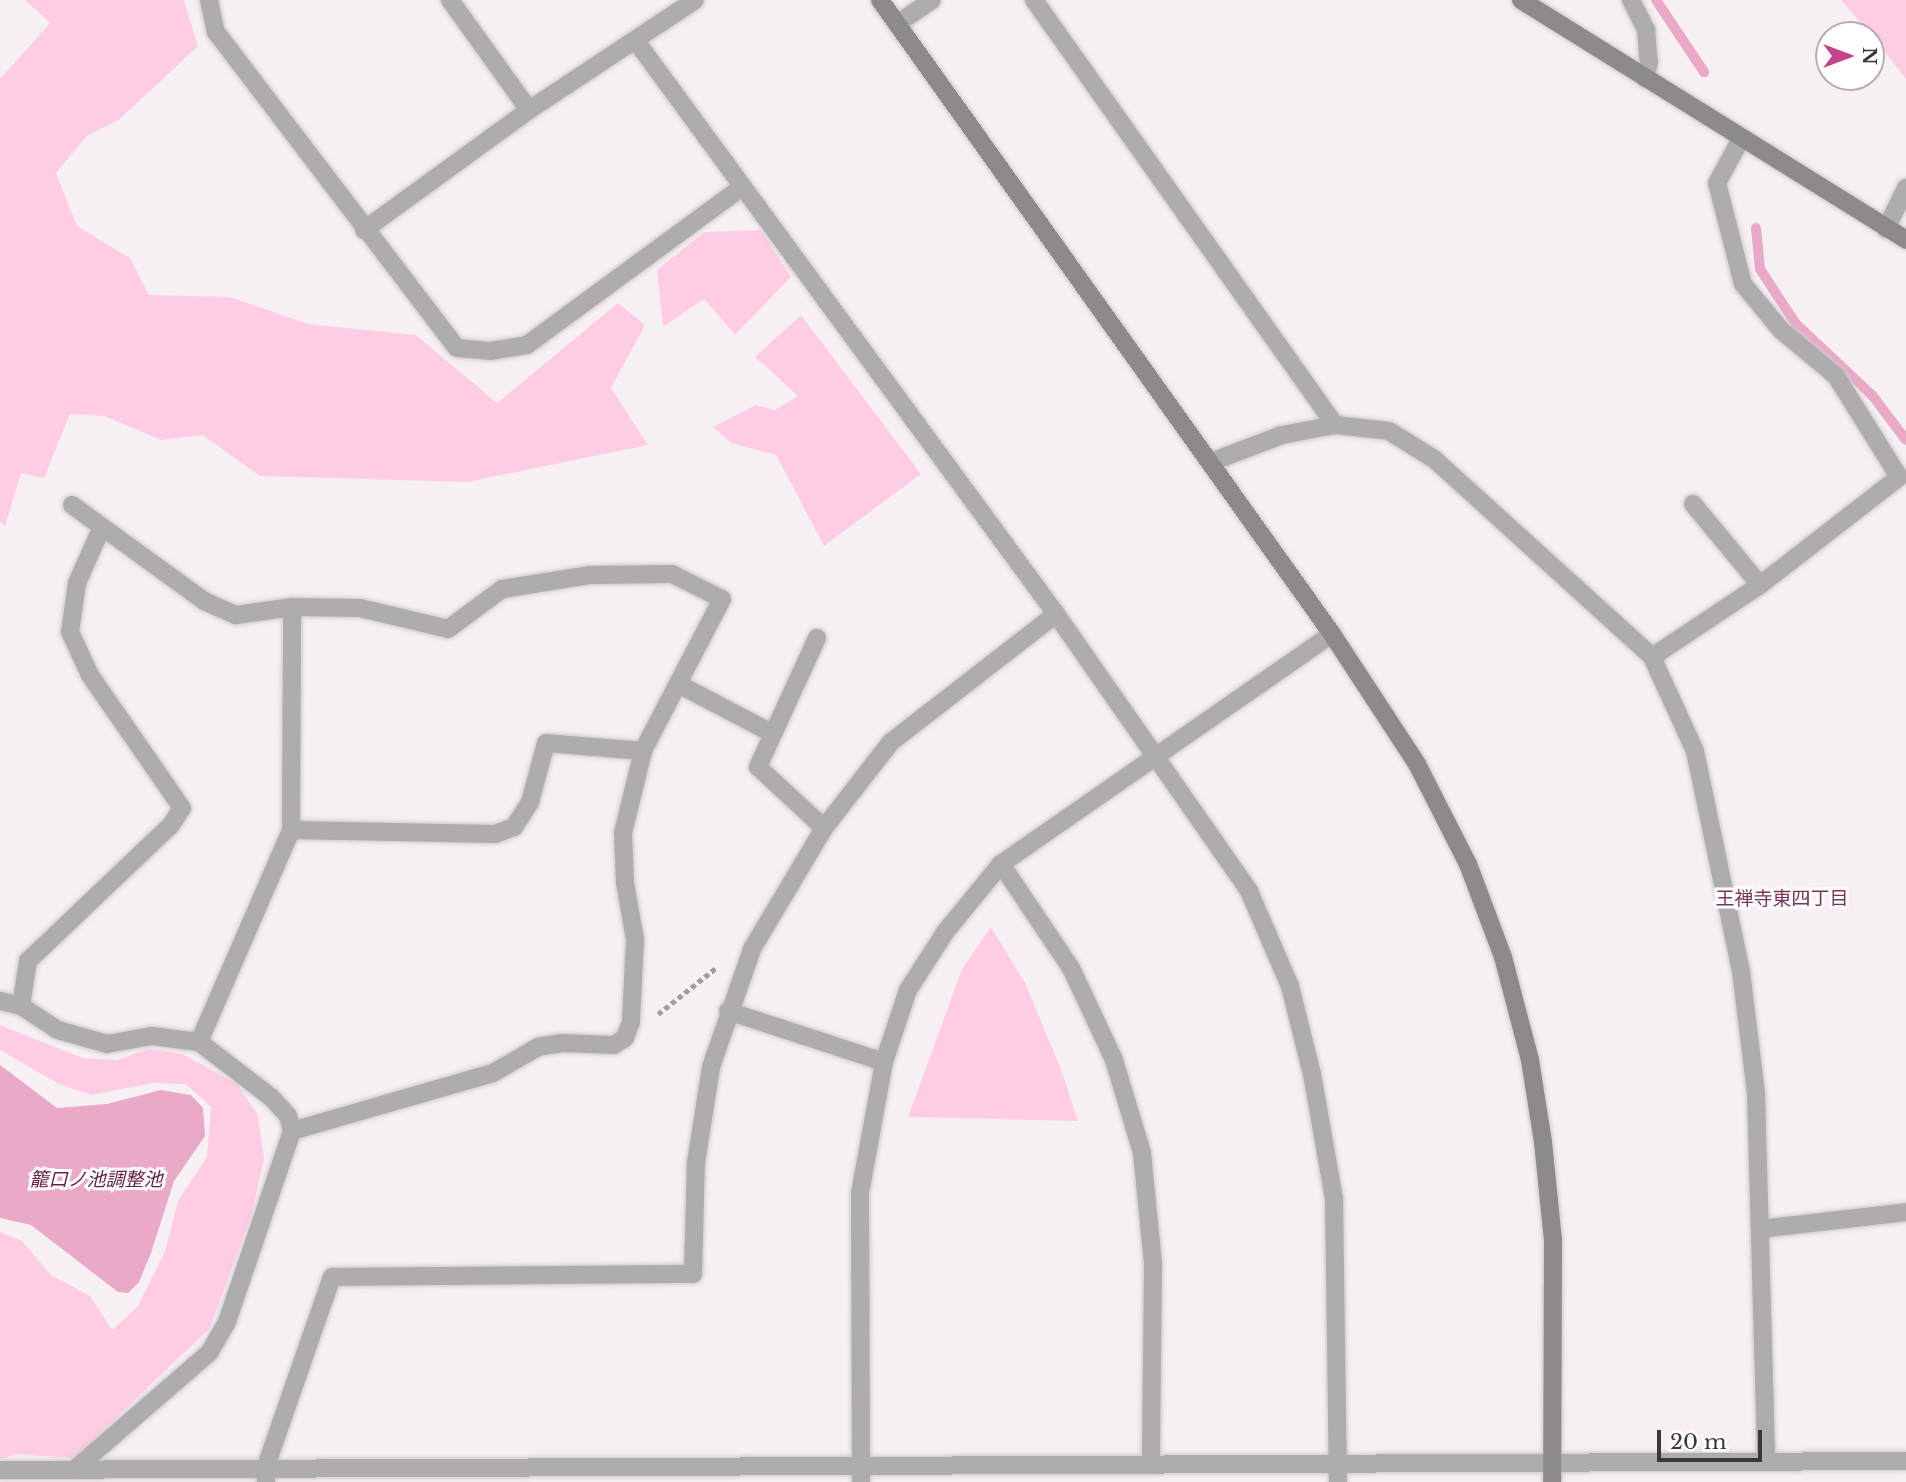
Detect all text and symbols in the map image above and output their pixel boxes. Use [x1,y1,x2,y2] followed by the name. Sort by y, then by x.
[1815,21,1885,91] north arrow
[1858,47,1881,65] text: N
[1716,888,1848,910] district label: 王禅寺東四丁目
[30,1169,162,1191] water label: 籠口ノ池調整池
[1661,1416,1766,1460] scale bar
[1670,1429,1727,1455] text: 20 m

